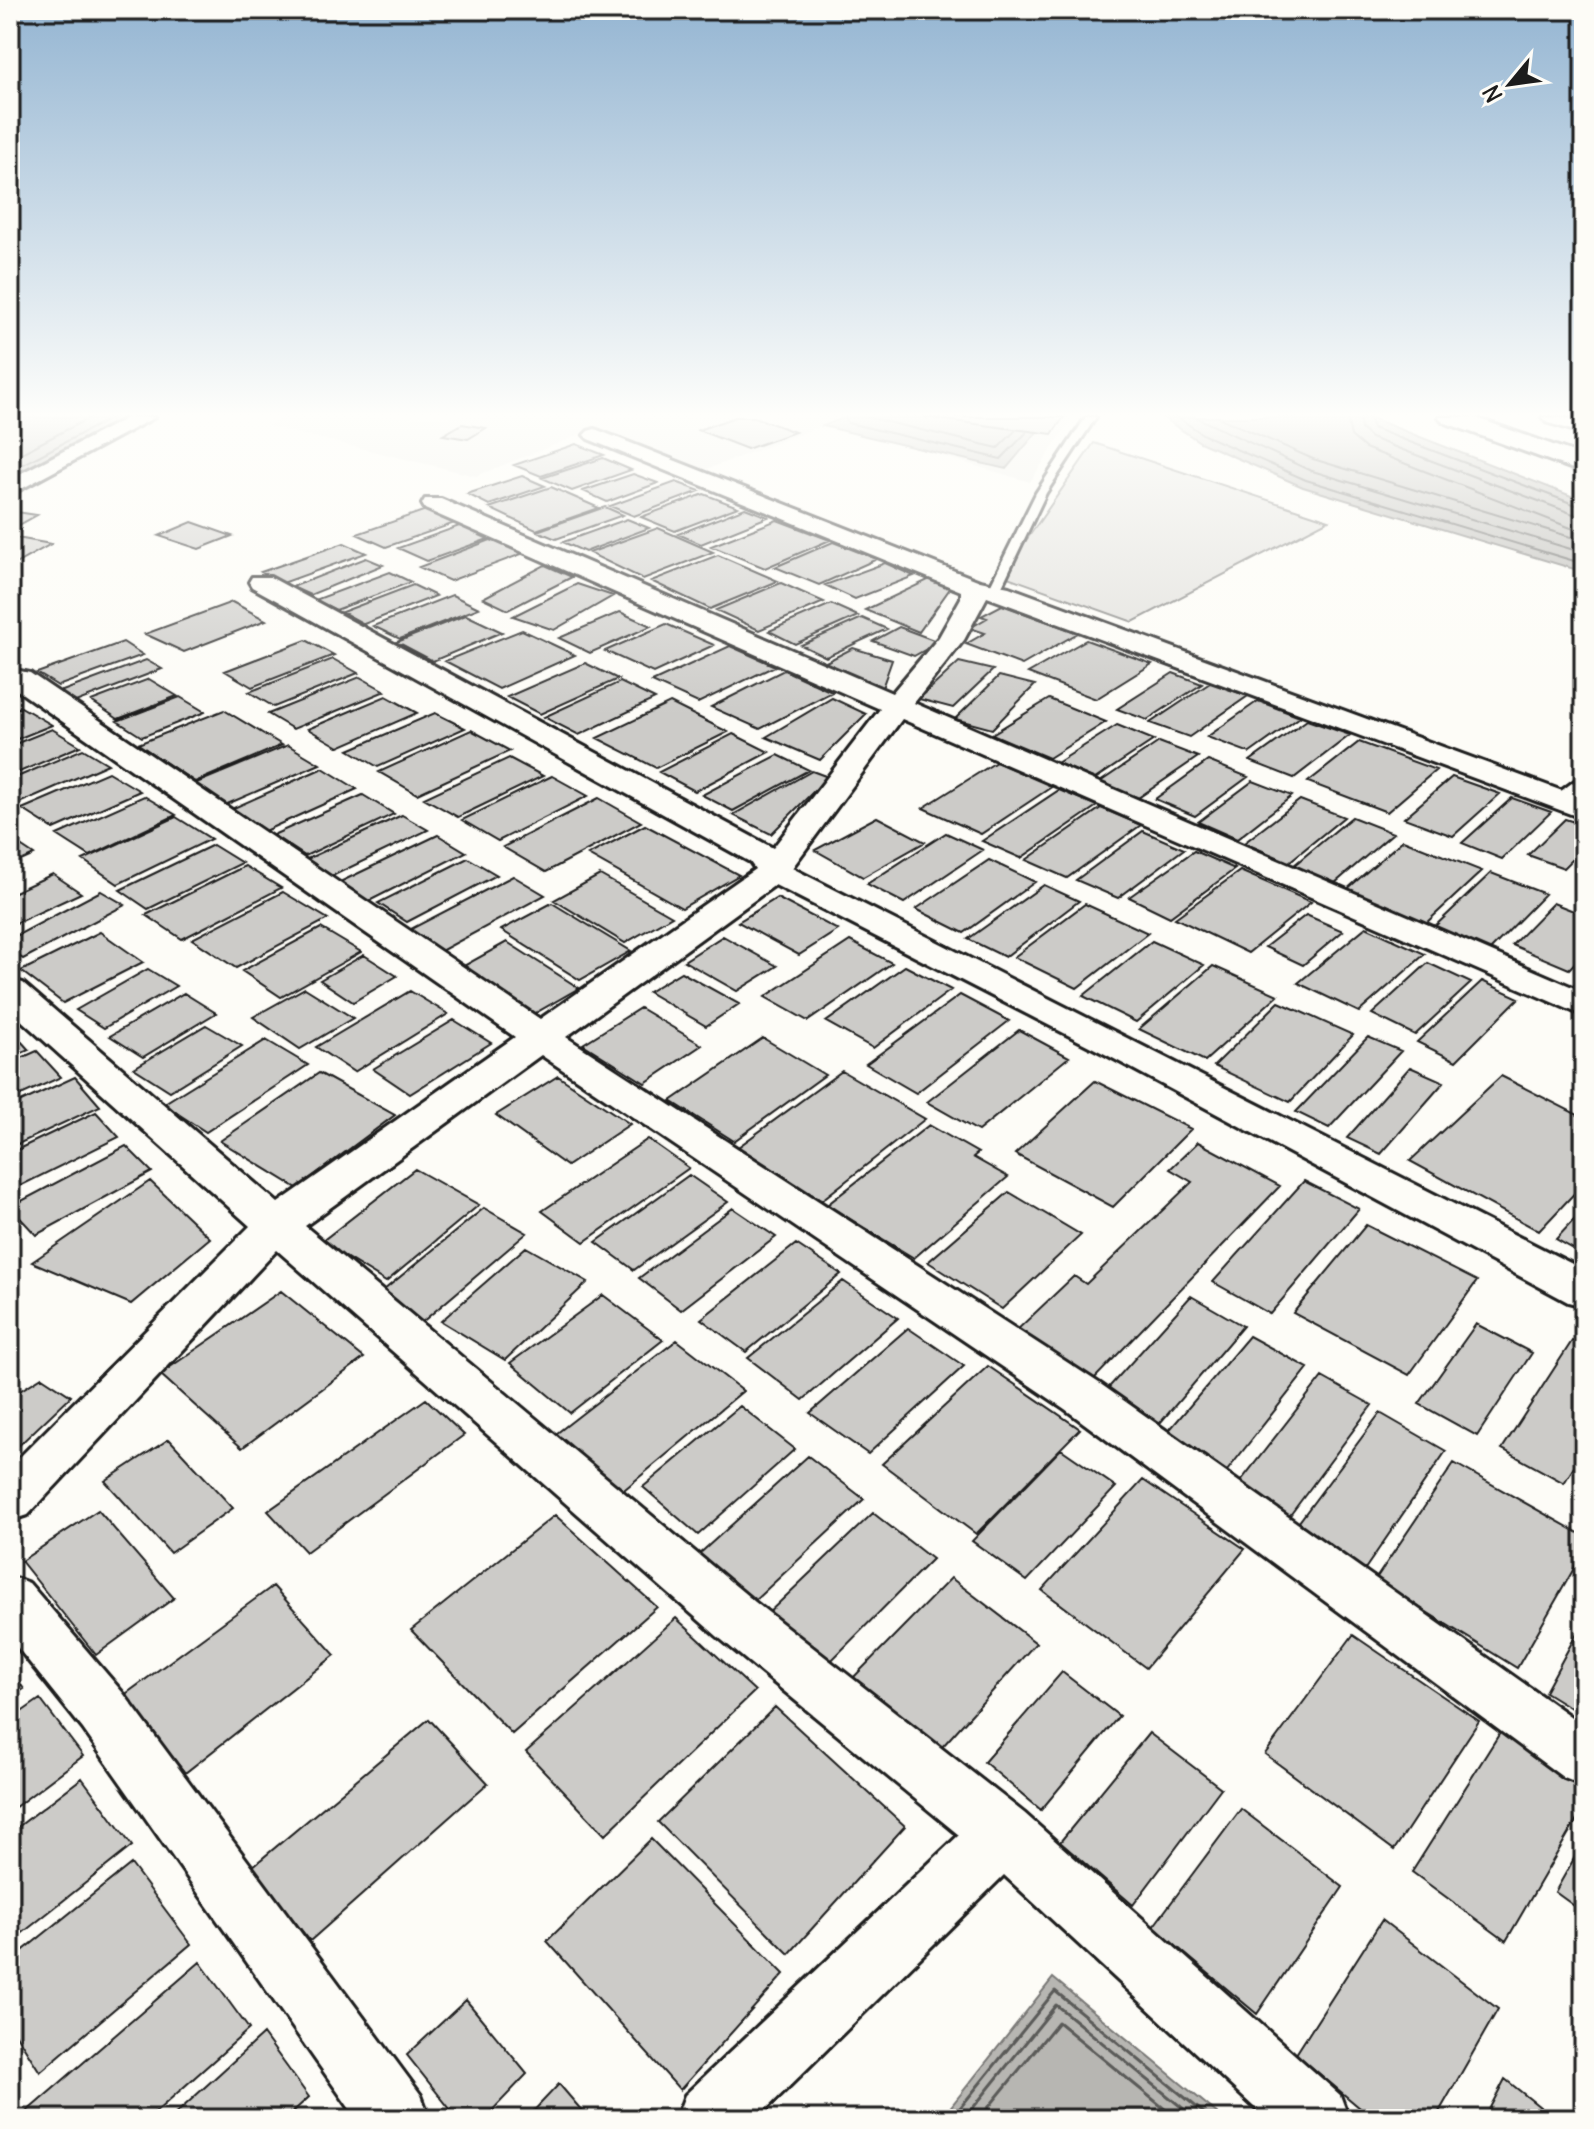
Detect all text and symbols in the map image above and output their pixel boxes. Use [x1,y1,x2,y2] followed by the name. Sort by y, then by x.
[1470,44,1550,124] north arrow
[1477,80,1508,107] text: N

